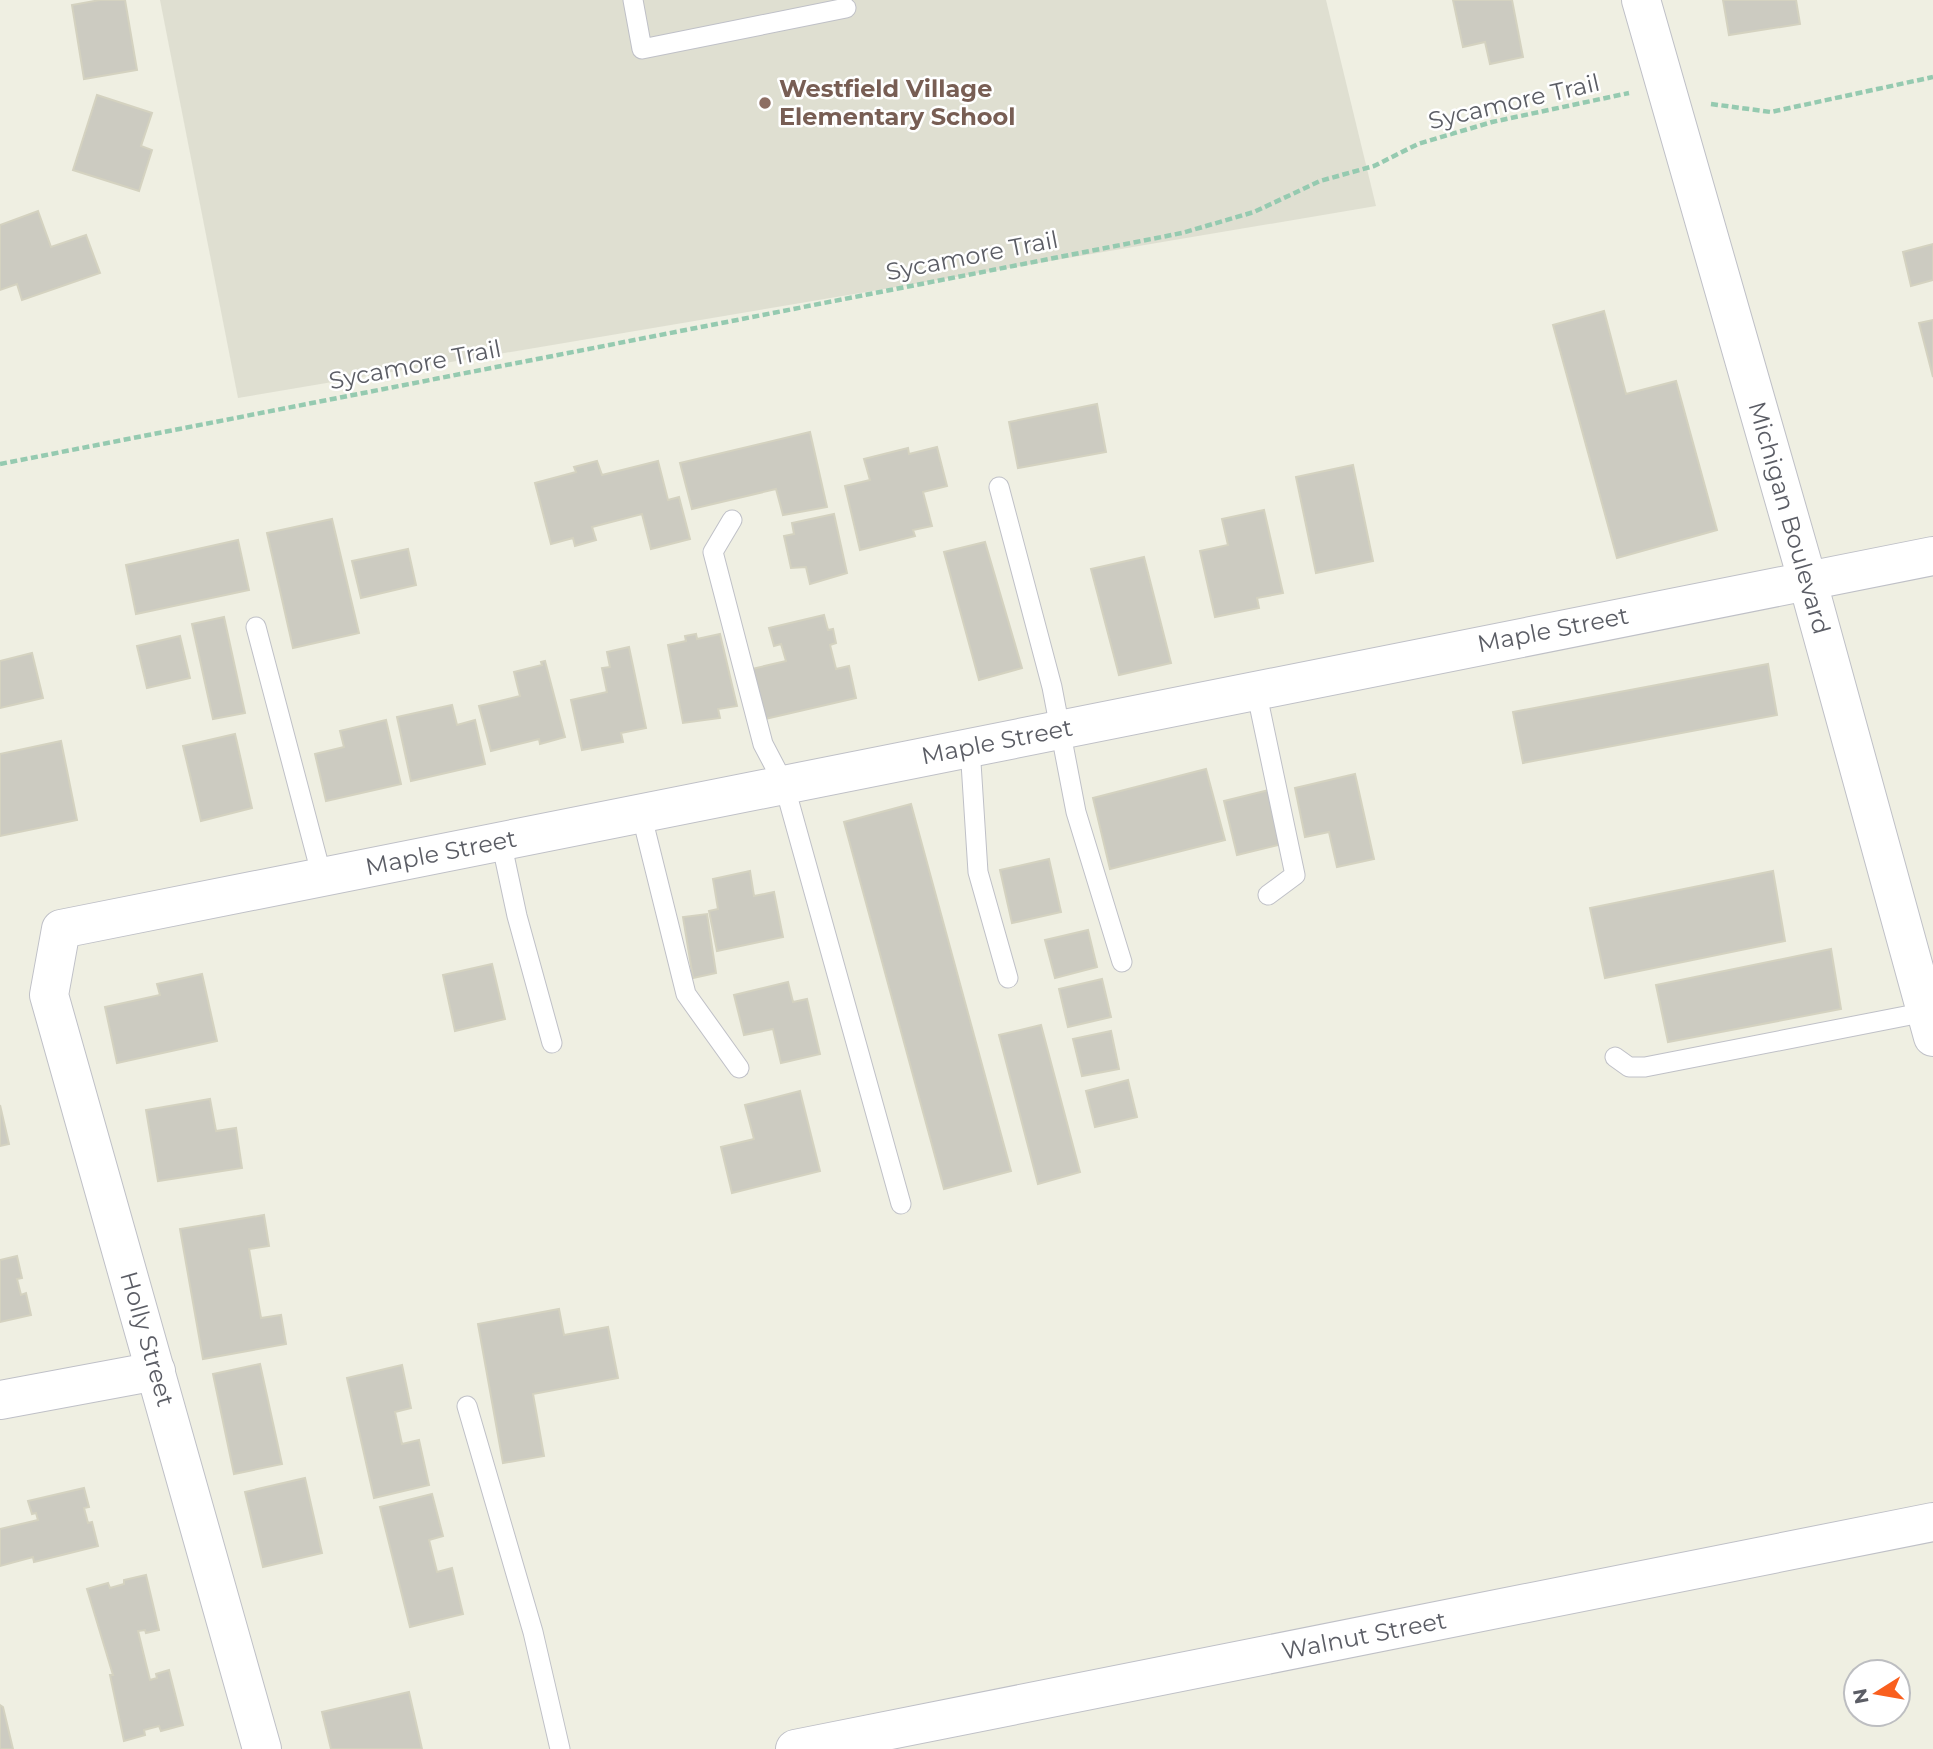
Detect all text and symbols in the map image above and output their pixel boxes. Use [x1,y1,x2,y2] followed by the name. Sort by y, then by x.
[1425,68,1602,135] street label: Sycamore Trail
[779,74,1016,131] place label: Westfield Village Elementary School
[757,95,773,111] marker: Westfield Village Elementary School
[883,225,1060,286] street label: Sycamore Trail
[326,334,503,395] street label: Sycamore Trail
[1742,398,1837,638] street label: Michigan Boulevard
[1475,601,1631,658] street label: Maple Street
[919,713,1075,770] street label: Maple Street
[363,824,519,881] street label: Maple Street
[114,1268,181,1410] street label: Holly Street
[1279,1605,1449,1666] street label: Walnut Street
[1842,1658,1912,1728] north arrow
[1848,1686,1874,1706] text: N

